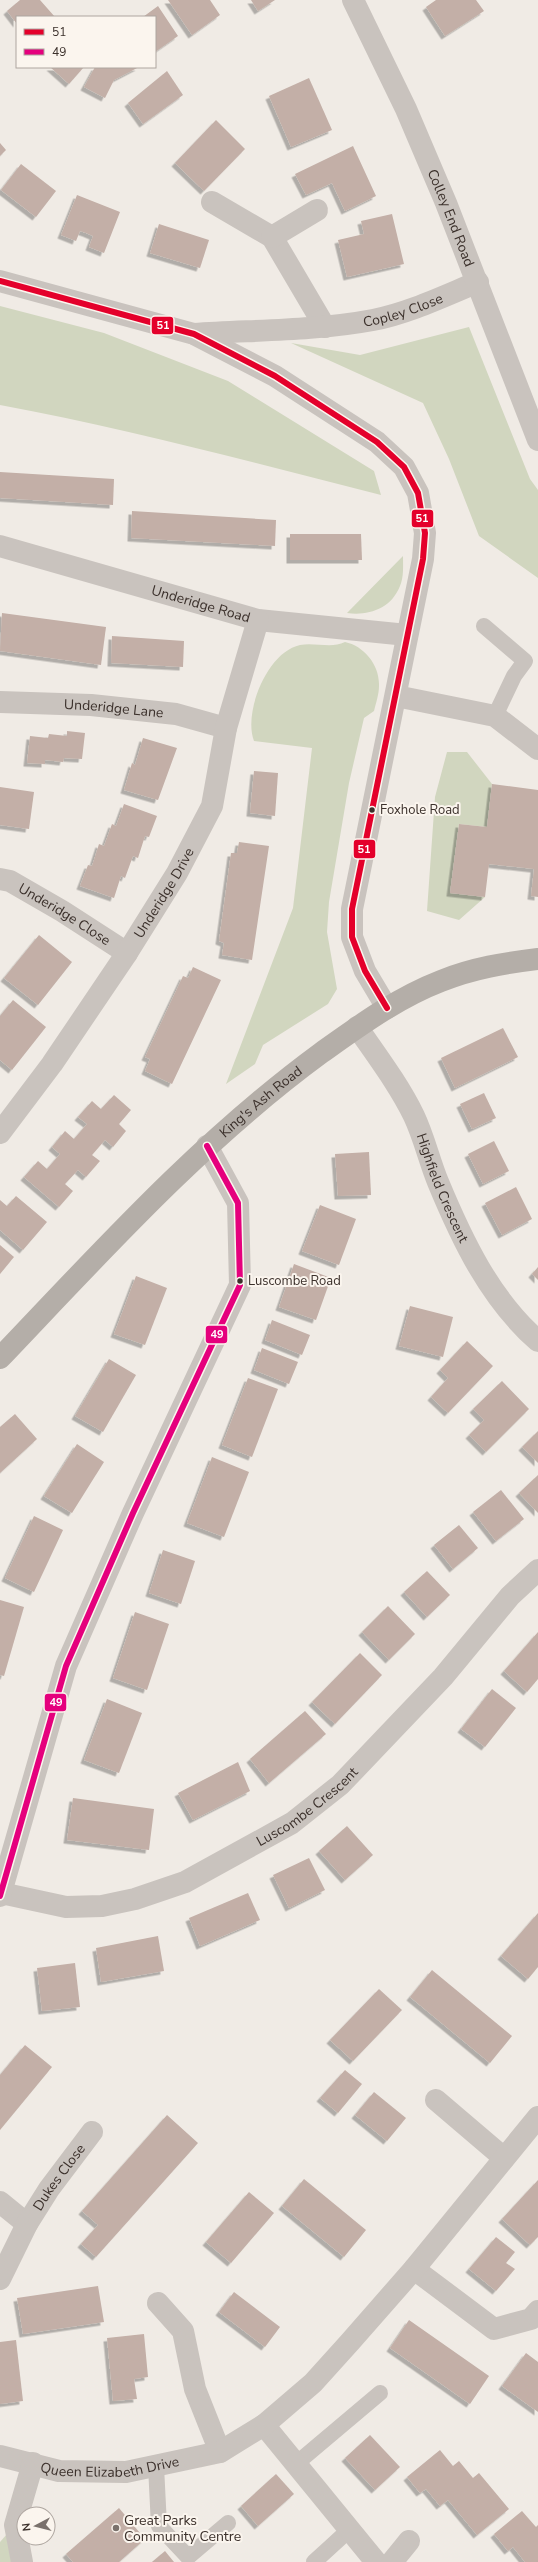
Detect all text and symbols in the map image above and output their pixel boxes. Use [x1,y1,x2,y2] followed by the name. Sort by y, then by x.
[16,16,156,68] legend
[52,24,66,40] text: 51
[52,44,66,60] text: 49
[423,166,479,269] street label: Colley End Road
[362,288,446,331] street label: Copley Close
[151,316,174,335] line badge: 51
[156,318,170,333] text: 51
[411,509,434,528] line badge: 51
[415,511,429,526] text: 51
[149,580,253,627] street label: Underidge Road
[64,695,165,722] street label: Underidge Lane
[380,801,460,819] place label: Foxhole Road
[367,805,377,815] marker: Foxhole Road
[353,839,376,859] line badge: 51
[357,842,371,857] text: 51
[129,844,198,942] street label: Underidge Drive
[15,878,114,950] street label: Underidge Close
[215,1061,306,1142] street label: King's Ash Road
[412,1130,473,1246] street label: Highfield Crescent
[248,1272,341,1290] place label: Luscombe Road
[235,1276,245,1286] marker: Luscombe Road
[205,1325,228,1344] line badge: 49
[210,1327,224,1342] text: 49
[44,1693,67,1712] line badge: 49
[49,1695,63,1710] text: 49
[253,1763,362,1850] street label: Luscombe Crescent
[28,2140,89,2214] street label: Dukes Close
[38,2451,181,2482] street label: Queen Elizabeth Drive
[16,2506,56,2546] north arrow
[124,2511,241,2546] place label: Great Parks Community Centre
[19,2522,35,2532] text: N
[111,2523,121,2533] marker: Great Parks Community Centre

